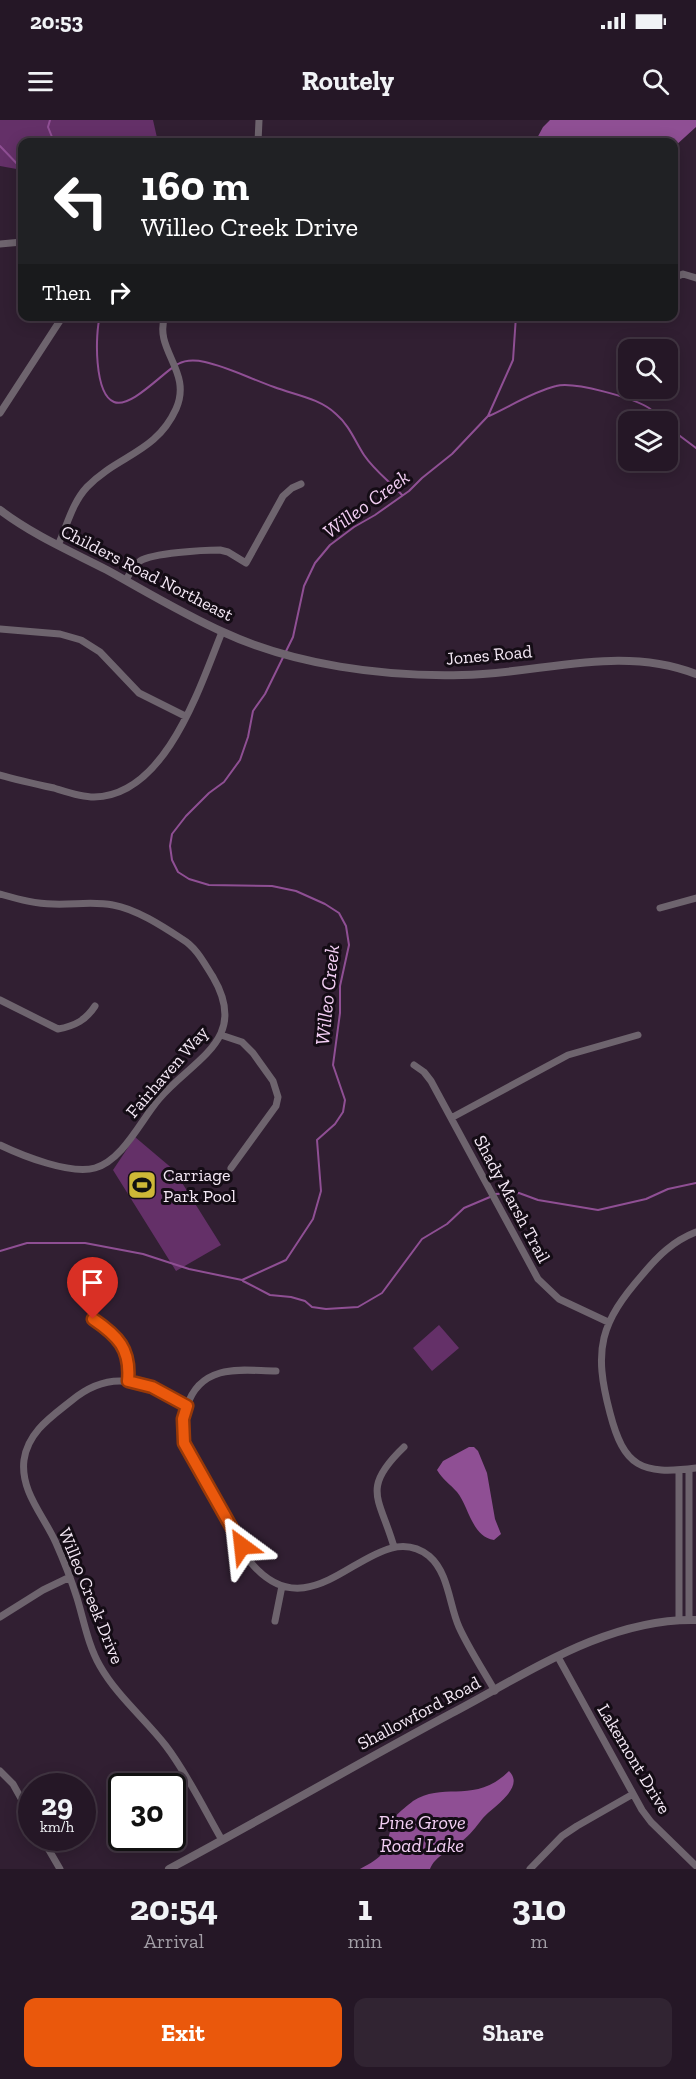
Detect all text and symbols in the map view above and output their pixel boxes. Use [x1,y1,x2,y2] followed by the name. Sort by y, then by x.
[30,8,83,35] text: 20:53
[24,65,57,98] icon: menu
[302,65,394,97] text: Routely
[639,65,672,98] icon: search
[141,160,249,211] text: 160 m
[42,162,120,240] icon: left
[141,211,358,243] text: Willeo Creek Drive
[103,276,136,309] icon: right
[42,279,91,306] text: Then
[618,339,678,471] map controls
[618,339,678,399] button: search
[618,411,678,471] button: layers
[318,465,414,543] water label: Willeo Creek
[57,520,237,626] street label: Childers Road Northeast
[445,640,533,670] street label: Jones Road
[310,943,344,1047] water label: Willeo Creek
[121,1021,213,1122] street label: Fairhaven Way
[469,1131,555,1267] street label: Shady Marsh Trail
[163,1164,236,1207] place label: Carriage Park Pool
[126,1169,158,1201] sports icon: Carriage Park Pool
[67,1257,118,1319] pin
[76,1266,109,1299] icon: arrive
[210,1514,274,1578] position arrow
[54,1525,128,1667] street label: Willeo Creek Drive
[354,1671,484,1755] street label: Shallowford Road
[593,1700,675,1818] street label: Lakemont Drive
[108,1773,186,1851] speed limit sign: 30
[41,1787,73,1823] text: 29
[378,1810,466,1857] water label: Pine Grove Road Lake
[40,1818,74,1836] text: km/h
[130,1886,218,1929] text: 20:54
[358,1886,372,1929] text: 1
[512,1886,566,1929] text: 310
[144,1929,204,1953] text: Arrival
[348,1929,382,1953] text: min
[530,1929,548,1953] text: m
[24,1998,342,2067] button: Exit
[354,1998,672,2067] button: Share

